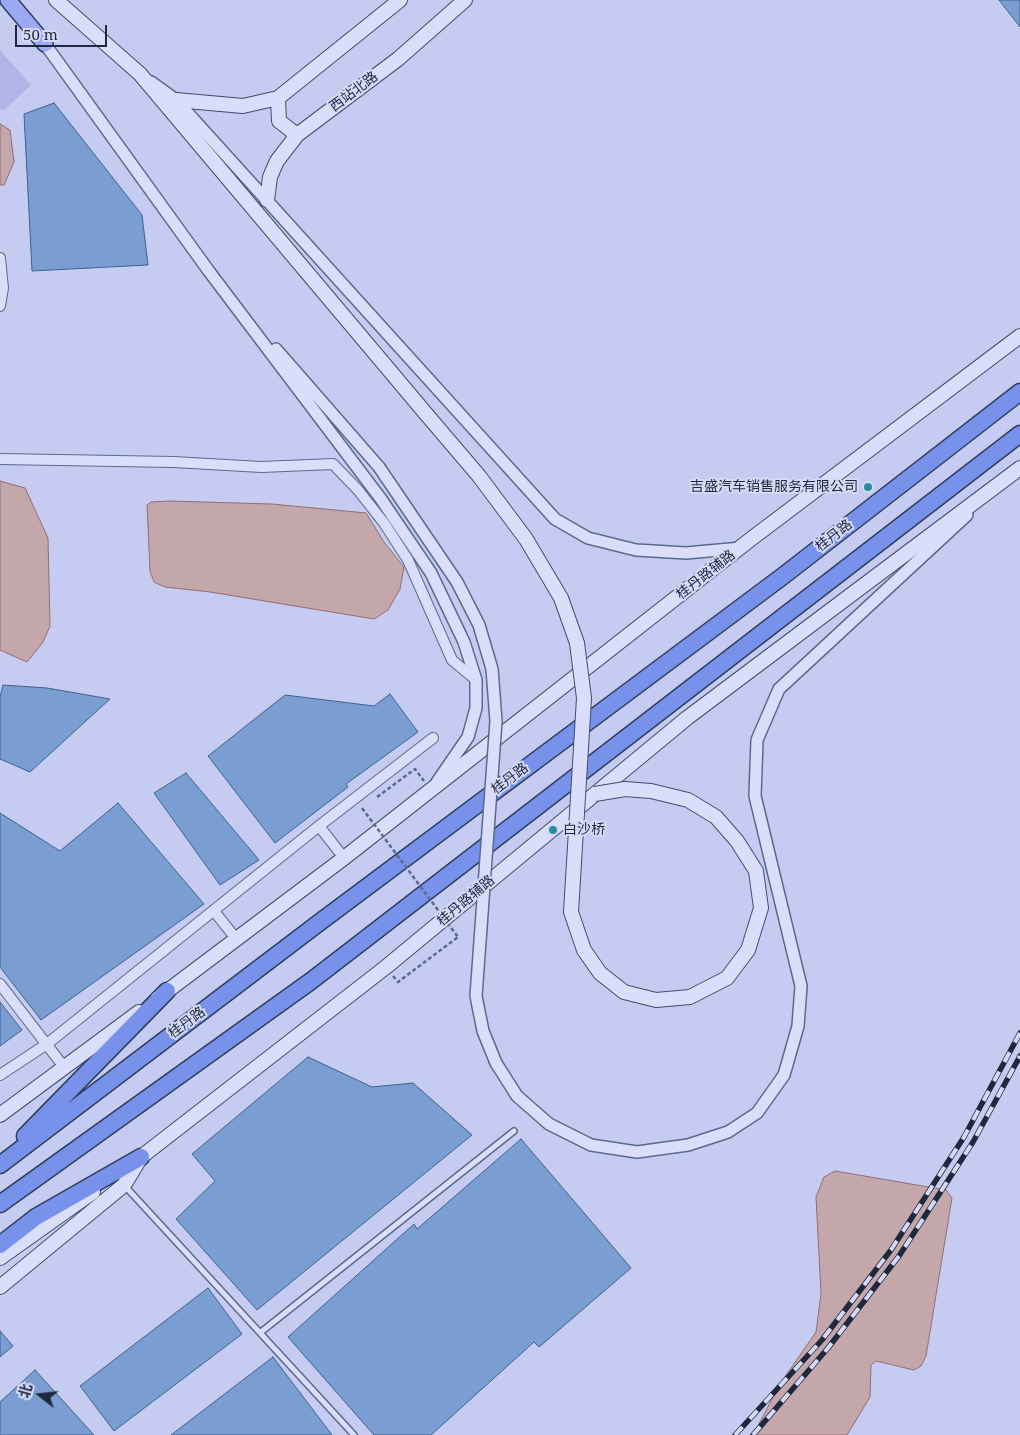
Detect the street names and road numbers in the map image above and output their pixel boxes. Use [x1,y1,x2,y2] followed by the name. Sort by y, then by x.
[327,68,381,116] street label: 西站北路
[812,516,856,556] street label: 桂丹路
[673,547,739,603] street label: 桂丹路辅路
[488,760,532,798] street label: 桂丹路
[434,872,498,930] street label: 桂丹路辅路
[165,1004,209,1042] street label: 桂丹路

